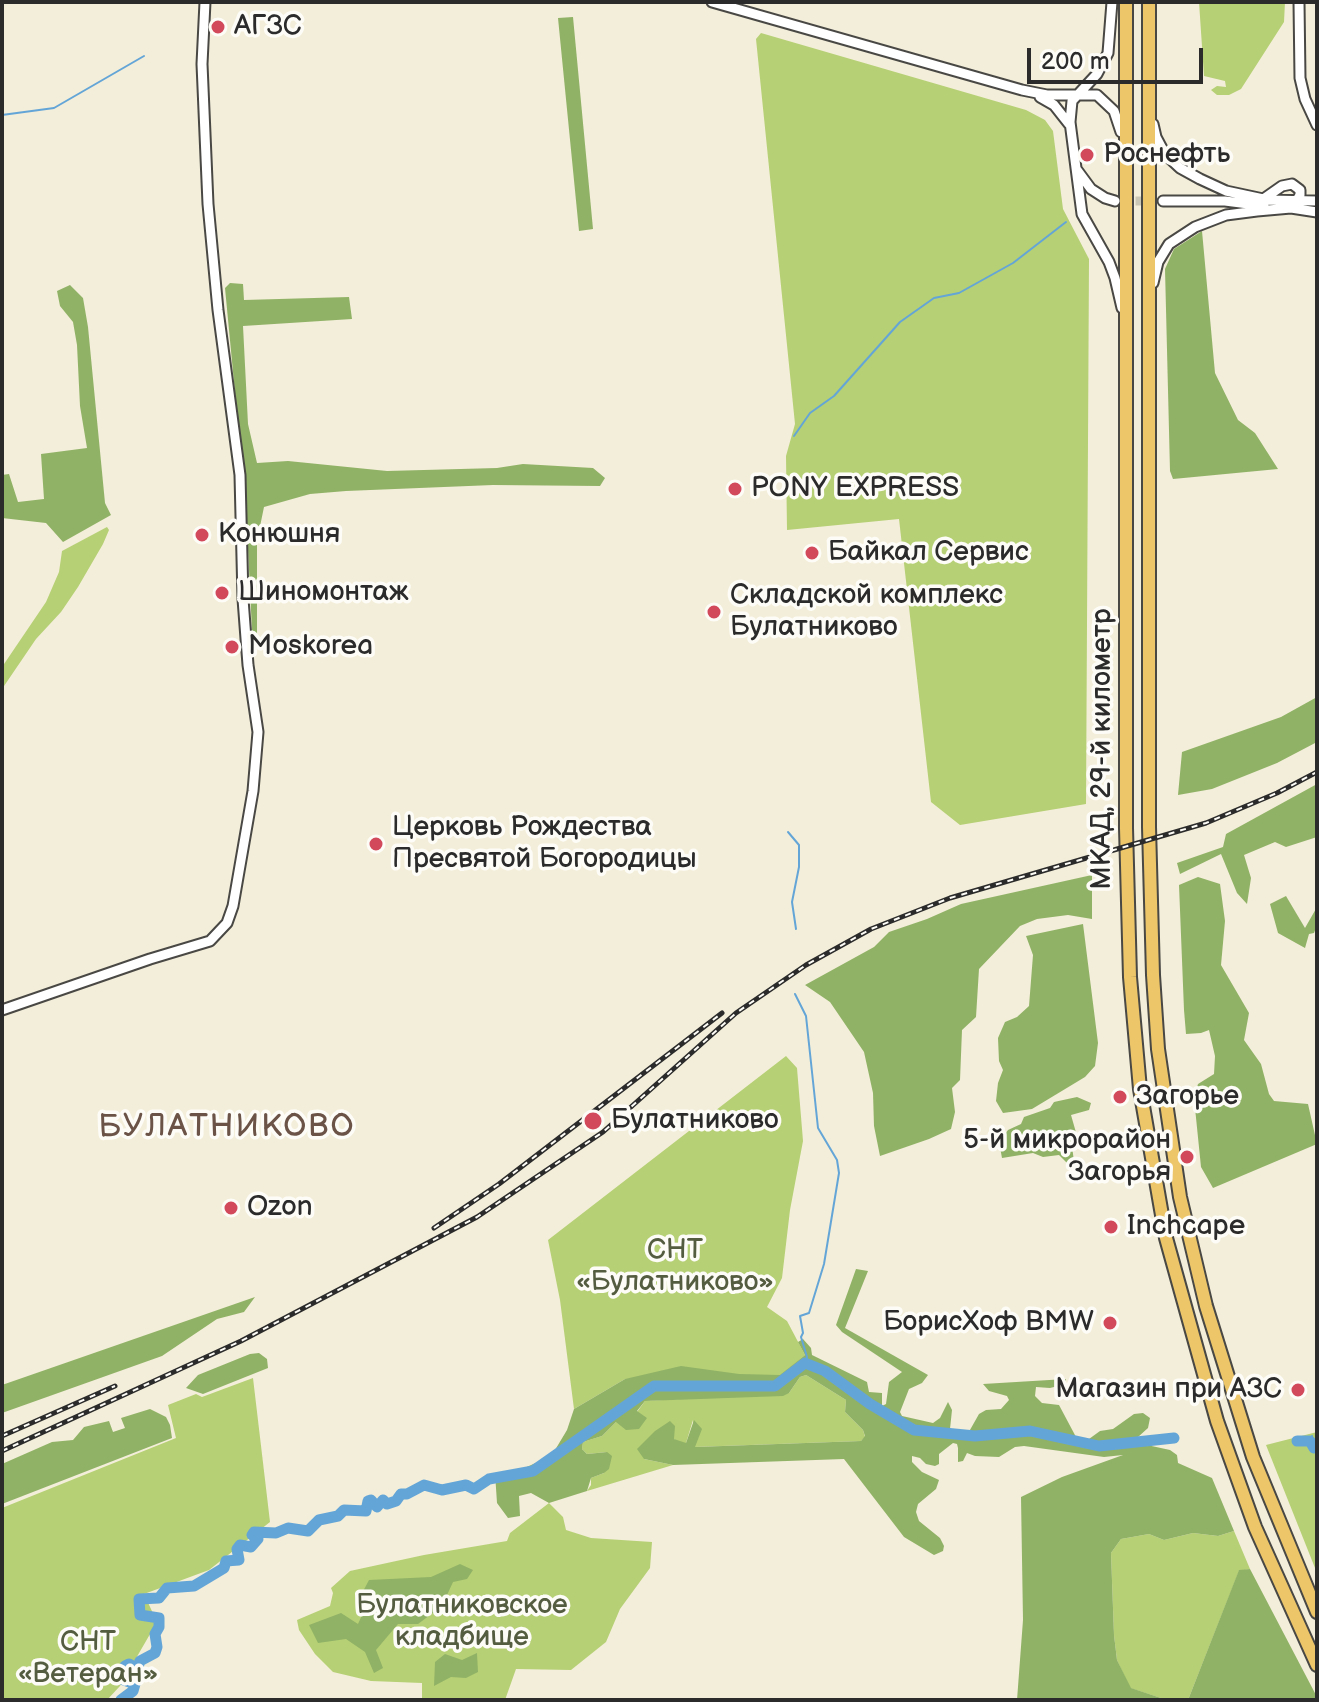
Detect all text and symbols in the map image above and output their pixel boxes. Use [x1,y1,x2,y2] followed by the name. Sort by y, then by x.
[234,10,302,44] place label: АГЗС
[209,18,227,36] marker: АГЗС
[1031,32,1207,82] scale bar
[1041,47,1110,76] text: 200 m
[1103,138,1230,172] place label: Роснефть
[1078,146,1096,164] marker: Роснефть
[751,472,959,506] place label: PONY EXPRESS
[726,480,744,498] marker: PONY EXPRESS
[218,518,340,552] place label: Конюшня
[193,526,211,544] marker: Конюшня
[828,536,1029,570] place label: Байкал Сервис
[803,544,821,562] marker: Байкал Сервис
[238,576,409,610] place label: Шиномонтаж
[730,579,1003,645] place label: Складской комплекс Булатниково
[213,584,231,602] marker: Шиномонтаж
[705,603,723,621] marker: Складской комплекс Булатниково
[1086,608,1120,890] street label: МКАД, 29-й километр
[248,630,373,664] place label: Moskorea
[223,638,241,656] marker: Moskorea
[392,811,697,877] place label: Церковь Рождества Пресвятой Богородицы
[367,835,385,853] marker: Церковь Рождества Пресвятой Богородицы
[1136,1080,1239,1114] place label: Загорье
[1111,1088,1129,1106] marker: Загорье
[611,1104,779,1138] place label: Булатниково
[98,1109,356,1147] district label: БУЛАТНИКОВО
[582,1110,604,1132] marker: Булатниково
[963,1124,1171,1190] place label: 5-й микрорайон Загорья
[1178,1148,1196,1166] marker: 5-й микрорайон Загорья
[247,1191,313,1225] place label: Ozon
[222,1199,240,1217] marker: Ozon
[1127,1210,1245,1244] place label: Inchcape
[1102,1218,1120,1236] marker: Inchcape
[576,1234,774,1300] park label: СНТ «Булатниково»
[883,1306,1094,1340] place label: БорисХоф BMW
[1101,1314,1119,1332] marker: БорисХоф BMW
[1055,1373,1282,1407] place label: Магазин при АЗС
[1289,1381,1307,1399] marker: Магазин при АЗС
[356,1589,568,1655] park label: Булатниковское кладбище
[18,1626,158,1692] park label: СНТ «Ветеран»

